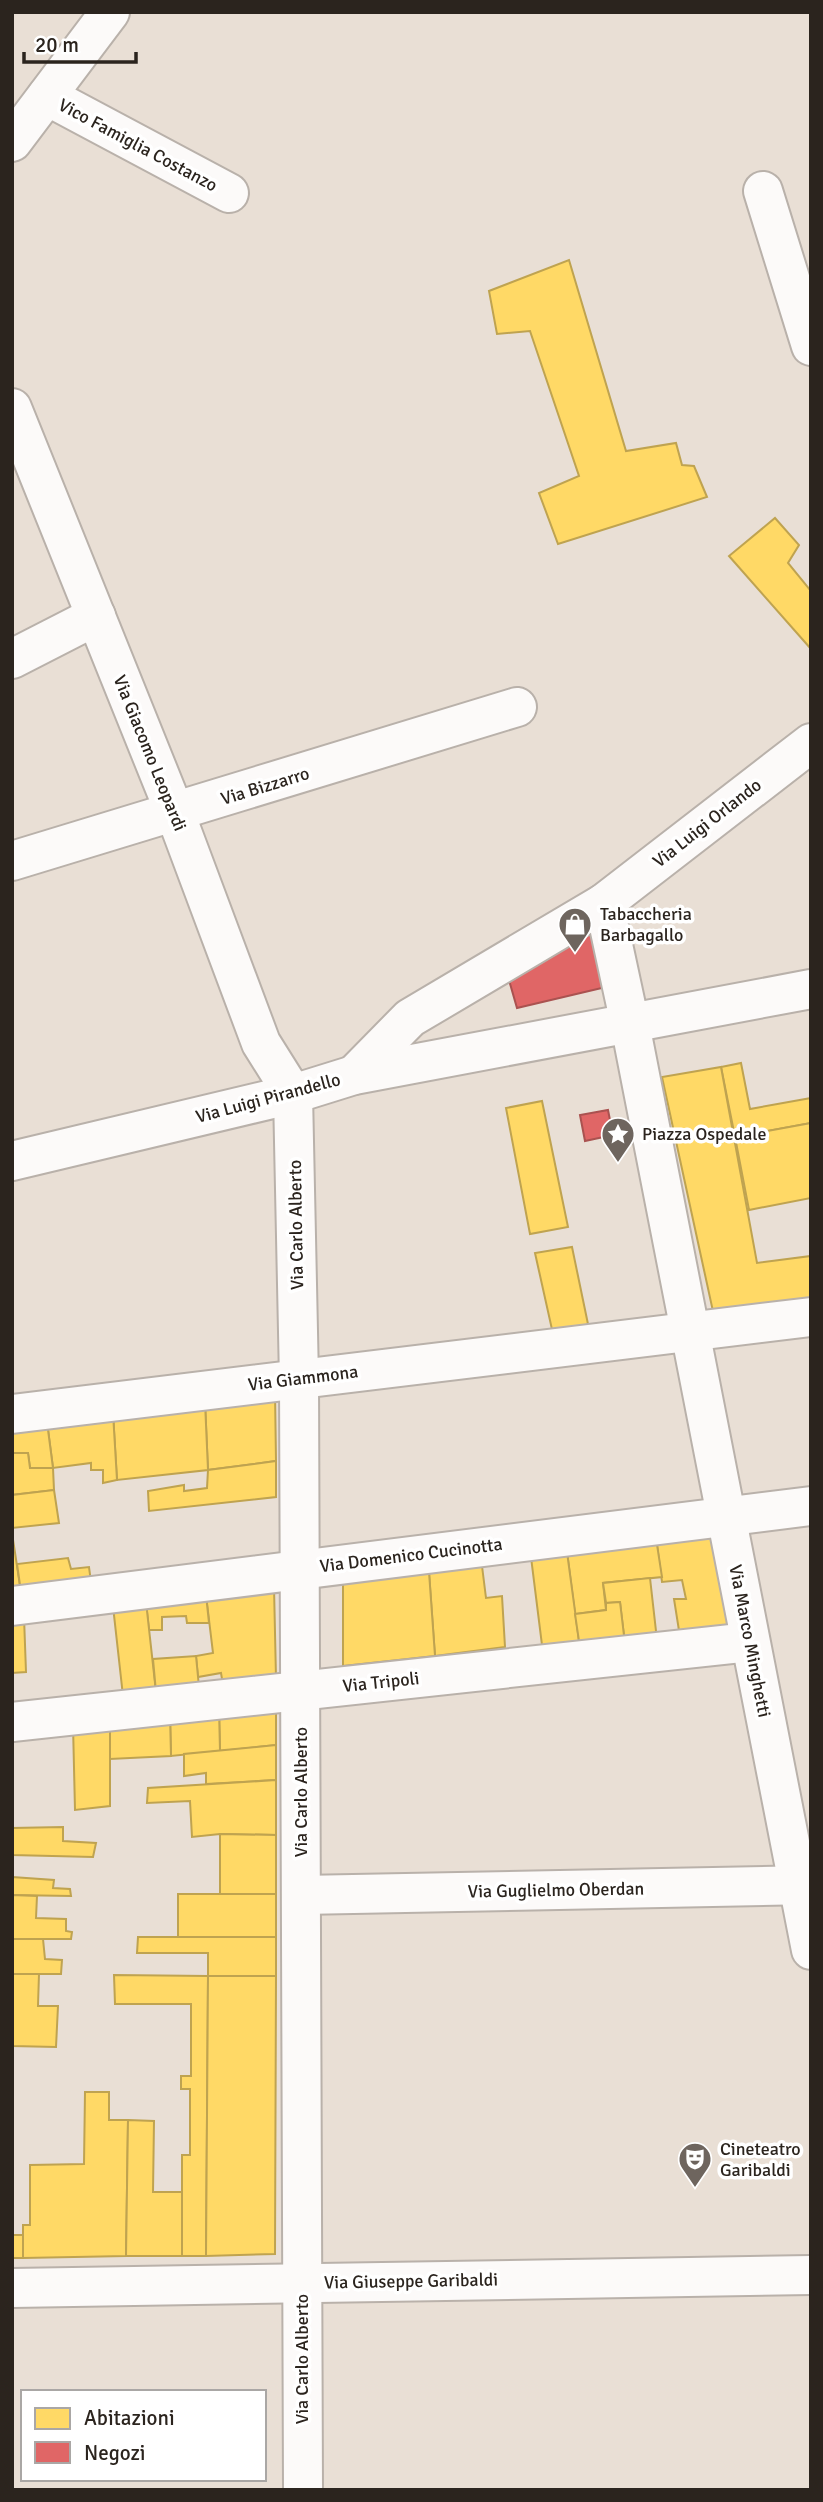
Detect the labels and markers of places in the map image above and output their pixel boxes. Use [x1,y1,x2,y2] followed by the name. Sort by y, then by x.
[600,903,692,946] place label: Tabaccheria Barbagallo
[556,905,594,954] shop icon: Tabaccheria Barbagallo
[599,1115,637,1164] place icon: Piazza Ospedale
[642,1123,766,1145] place label: Piazza Ospedale
[720,2138,801,2181] place label: Cineteatro Garibaldi
[676,2140,714,2189] theatre icon: Cineteatro Garibaldi

